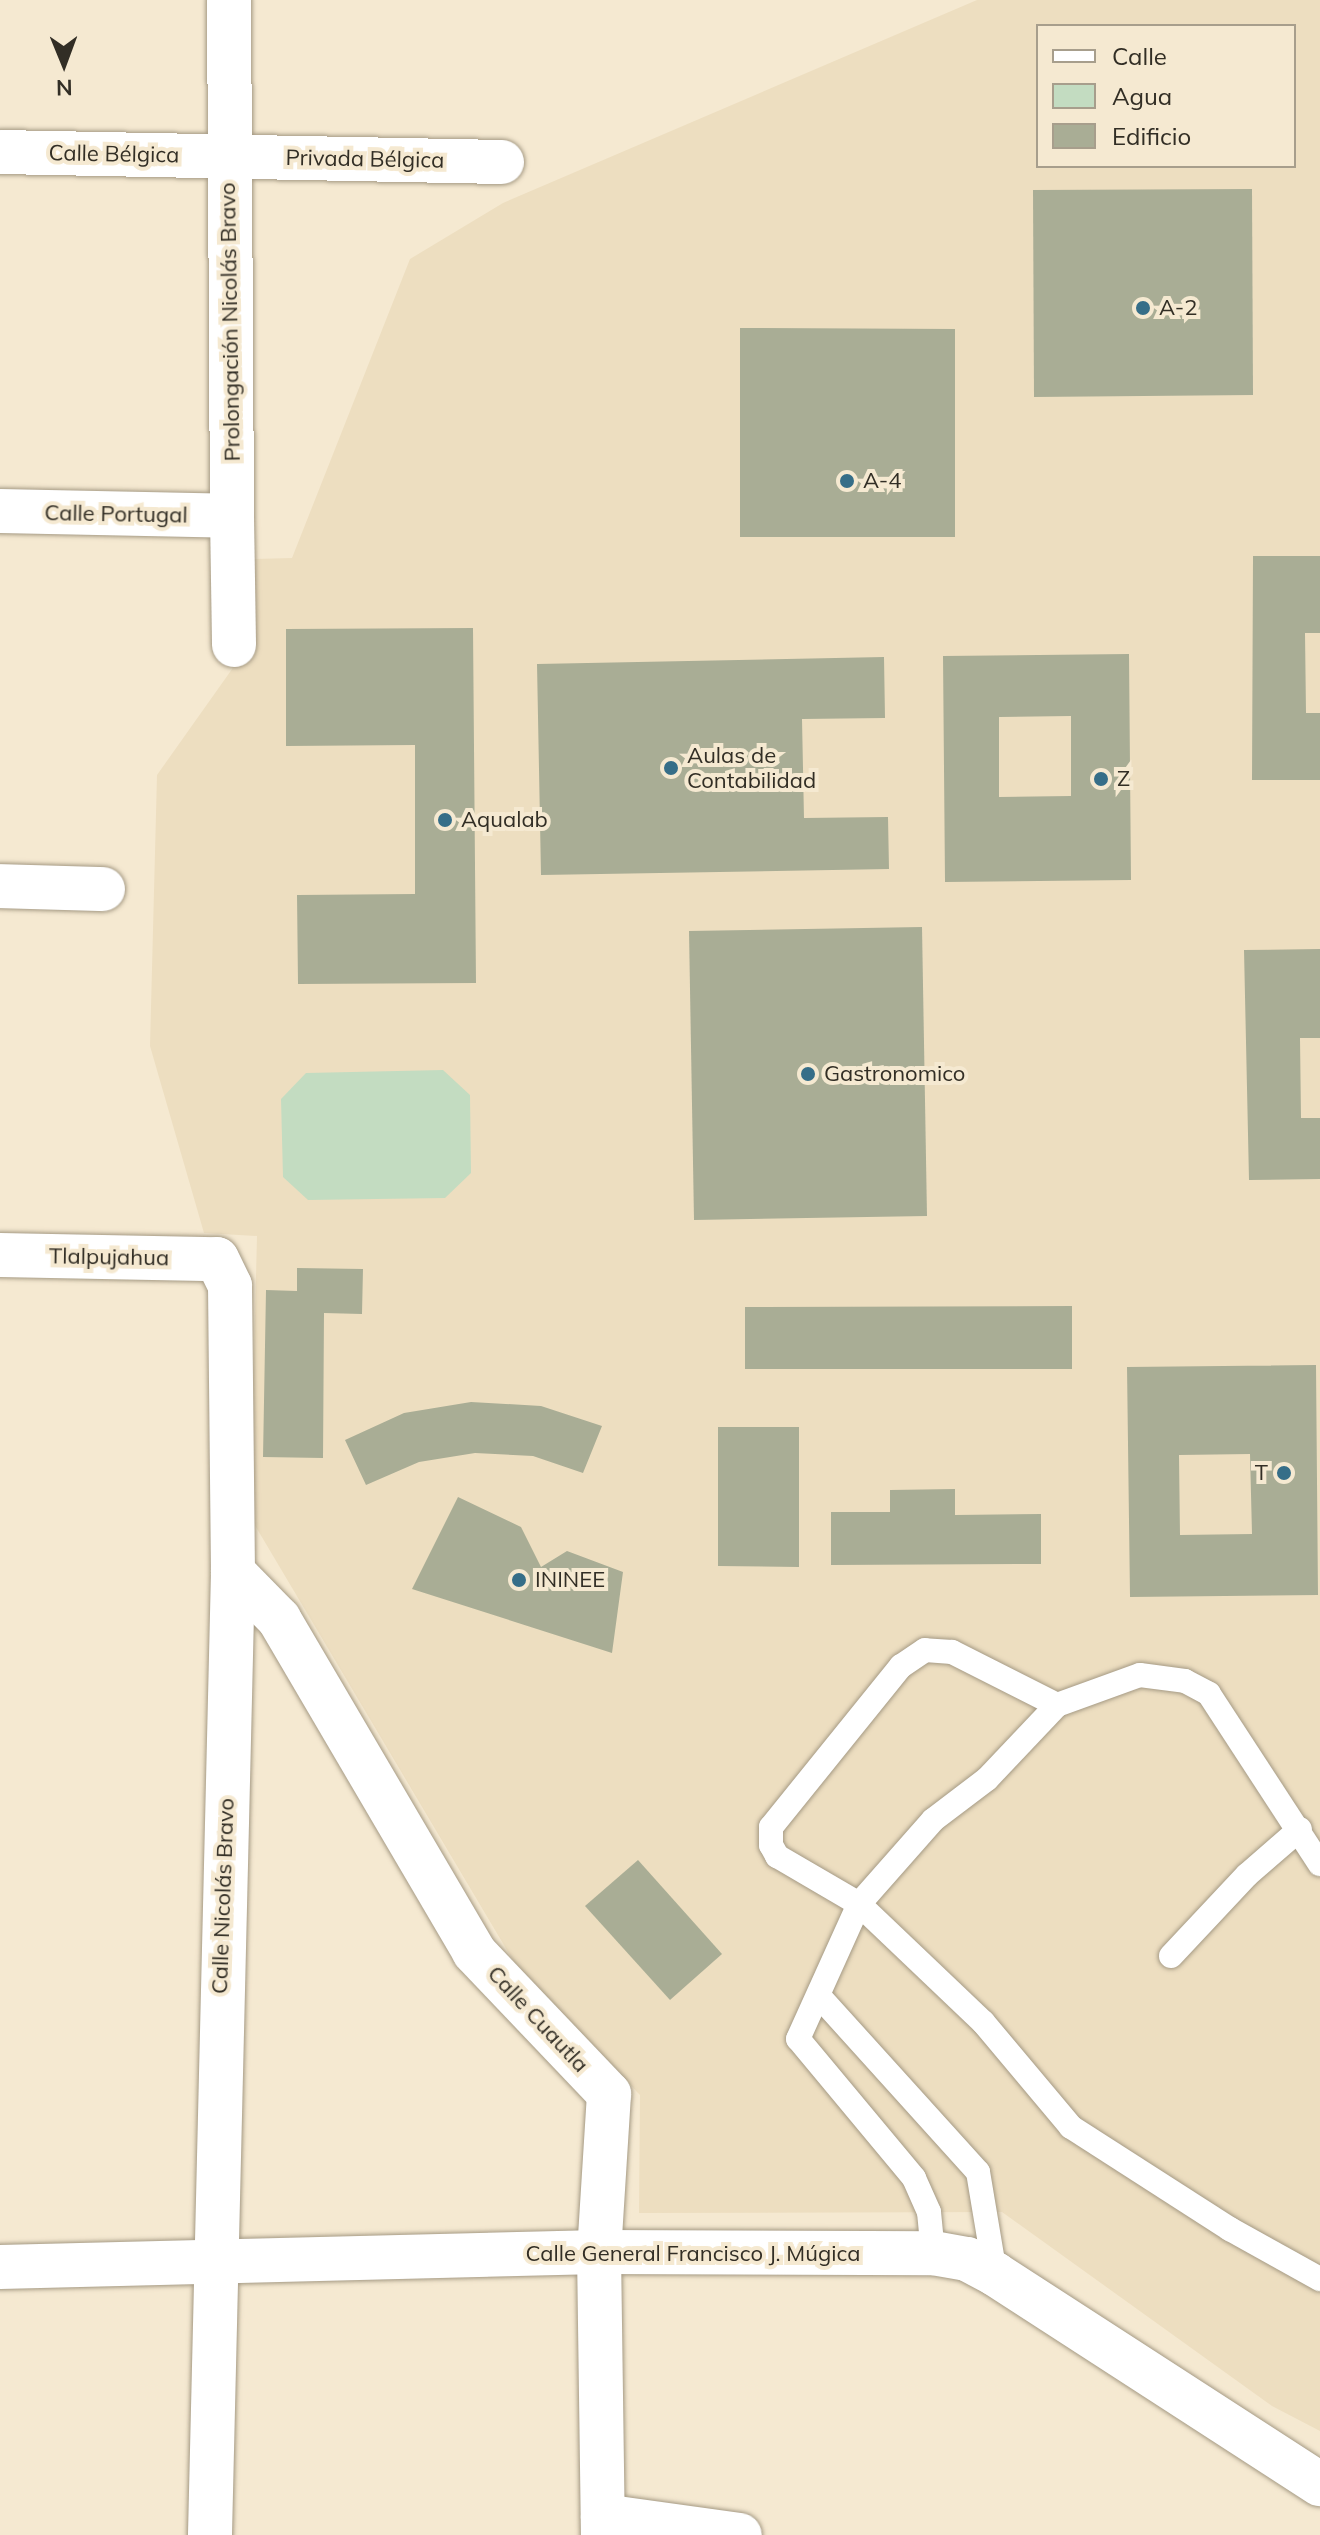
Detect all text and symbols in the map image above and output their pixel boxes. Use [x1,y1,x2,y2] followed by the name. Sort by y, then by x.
[24,24,104,104] north arrow
[1036,24,1296,168] legend
[1112,41,1167,71] text: Calle
[56,74,73,102] text: N
[1112,81,1172,111] text: Agua
[1112,121,1191,151] text: Edificio
[48,140,180,168] street label: Calle Bélgica
[285,144,445,174] street label: Privada Bélgica
[214,182,246,462] street label: Prolongación Nicolás Bravo
[1159,295,1197,321] place label: A-2
[1134,299,1152,317] marker: A-2
[863,468,901,494] place label: A-4
[838,472,856,490] marker: A-4
[44,500,188,528] street label: Calle Portugal
[687,742,816,794] place label: Aulas de Contabilidad
[662,759,680,777] marker: Aulas de Contabilidad
[1117,766,1130,792] place label: Z
[1092,770,1110,788] marker: Z
[461,807,548,833] place label: Aqualab
[436,811,454,829] marker: Aqualab
[824,1061,965,1087] place label: Gastronomico
[799,1065,817,1083] marker: Gastronomico
[49,1243,169,1271] street label: Tlalpujahua
[1255,1460,1268,1486] place label: T
[1275,1464,1293,1482] marker: T
[535,1567,605,1593] place label: ININEE
[510,1571,528,1589] marker: ININEE
[206,1798,240,1994] street label: Calle Nicolás Bravo
[482,1960,594,2078] street label: Calle Cuautla
[526,2241,860,2267] street label: Calle General Francisco J. Múgica

